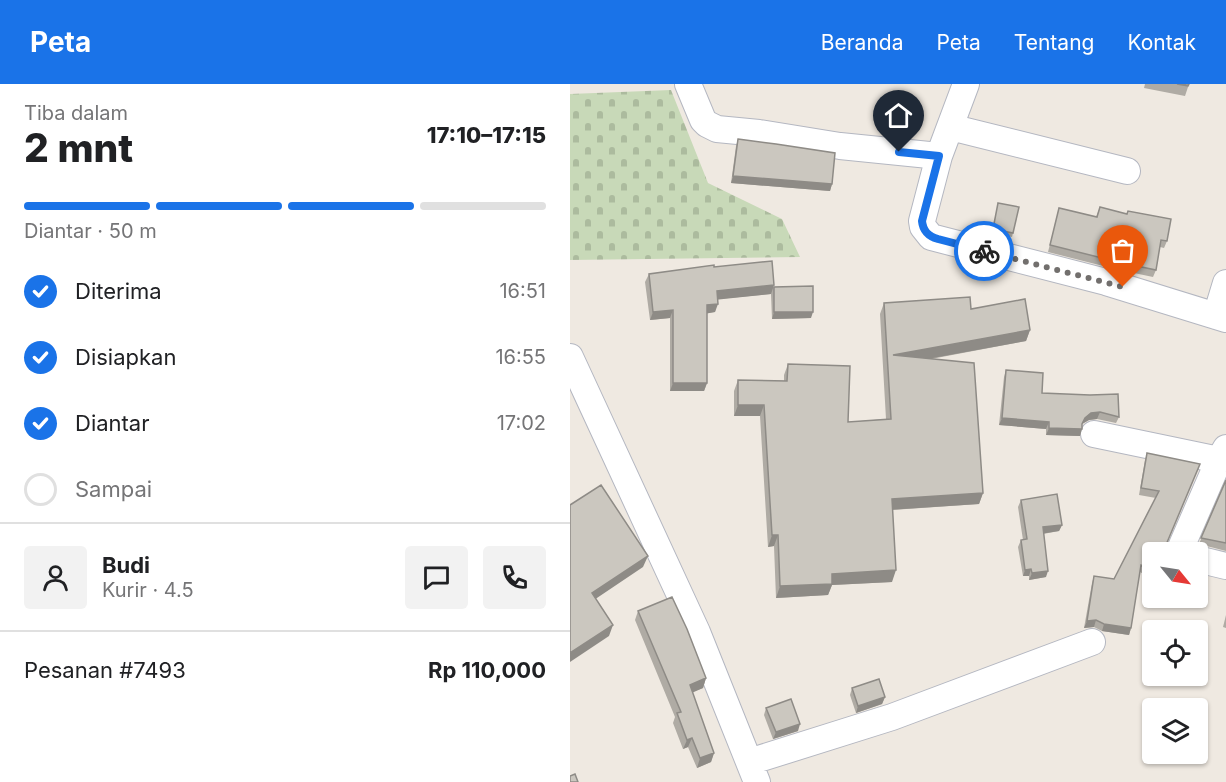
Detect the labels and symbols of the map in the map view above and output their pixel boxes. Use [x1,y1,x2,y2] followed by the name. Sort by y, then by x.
[873,90,924,152] pin
[954,221,1014,281] courier
[1097,225,1148,287] pin
[1142,542,1208,608] north arrow

